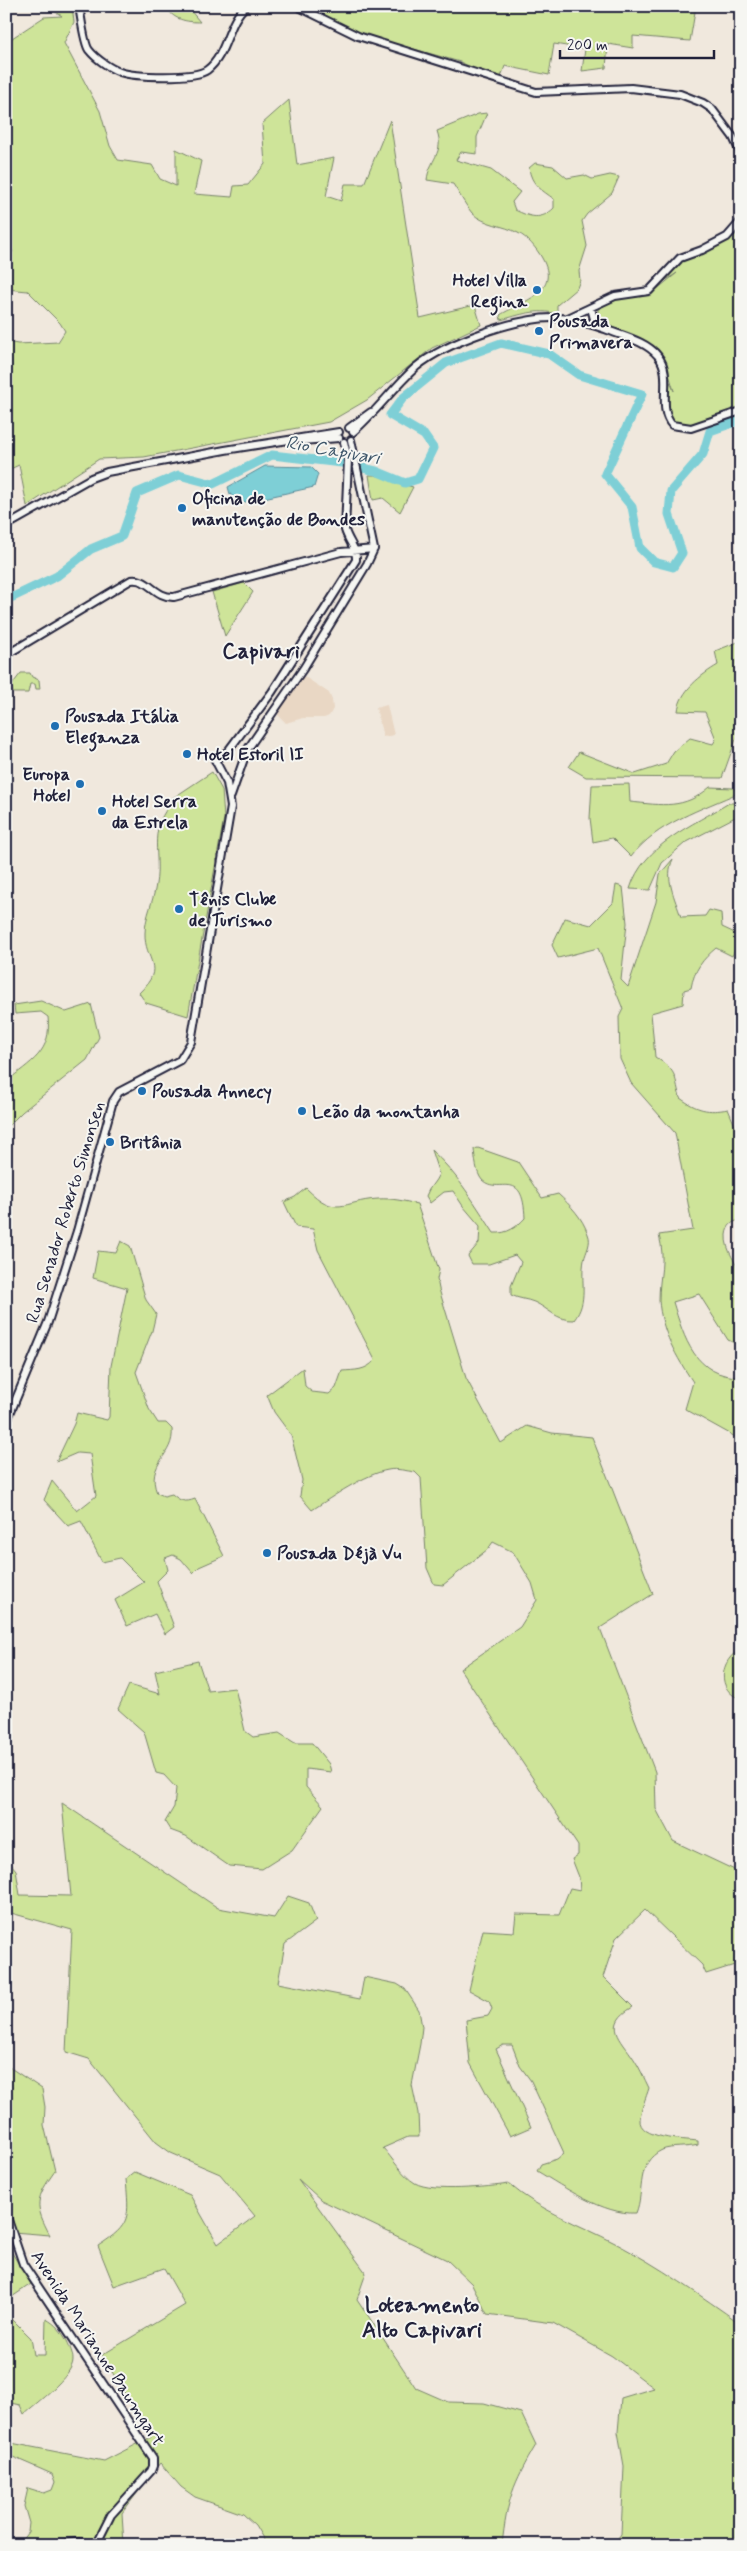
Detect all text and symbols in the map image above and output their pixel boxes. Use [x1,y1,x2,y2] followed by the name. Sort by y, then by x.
[560,28,713,60] scale bar
[567,36,608,56] text: 200 m
[452,269,528,316] place label: Hotel Villa Regina
[531,284,543,296] marker: Hotel Villa Regina
[549,310,633,355] place label: Pousada Primavera
[533,325,545,337] marker: Pousada Primavera
[284,430,384,471] water label: Rio Capivari
[192,487,365,532] place label: Oficina de manutenção de Bondes
[176,502,188,514] marker: Oficina de manutenção de Bondes
[222,638,300,666] district label: Capivari
[65,705,179,752] place label: Pousada Itália Eleganza
[49,720,61,732] marker: Pousada Itália Eleganza
[197,743,304,767] place label: Hotel Estoril II
[181,748,193,760] marker: Hotel Estoril II
[22,763,70,808] place label: Europa Hotel
[74,778,86,790] marker: Europa Hotel
[112,790,197,835] place label: Hotel Serra da Estrela
[96,805,108,817] marker: Hotel Serra da Estrela
[189,888,277,933] place label: Tênis Clube de Turismo
[173,903,185,915] marker: Tênis Clube de Turismo
[152,1080,272,1104] place label: Pousada Annecy
[136,1085,148,1097] marker: Pousada Annecy
[21,1098,111,1326] street label: Rua Senador Roberto Simonsen
[312,1100,460,1124] place label: Leão da montanha
[296,1105,308,1117] marker: Leão da montanha
[120,1131,182,1155] place label: Britânia
[104,1136,116,1148] marker: Britânia
[277,1542,401,1566] place label: Pousada Déjà Vu
[261,1547,273,1559] marker: Pousada Déjà Vu
[25,2246,170,2451] street label: Avenida Marianne Baumgart
[362,2292,482,2345] district label: Loteamento Alto Capivari

